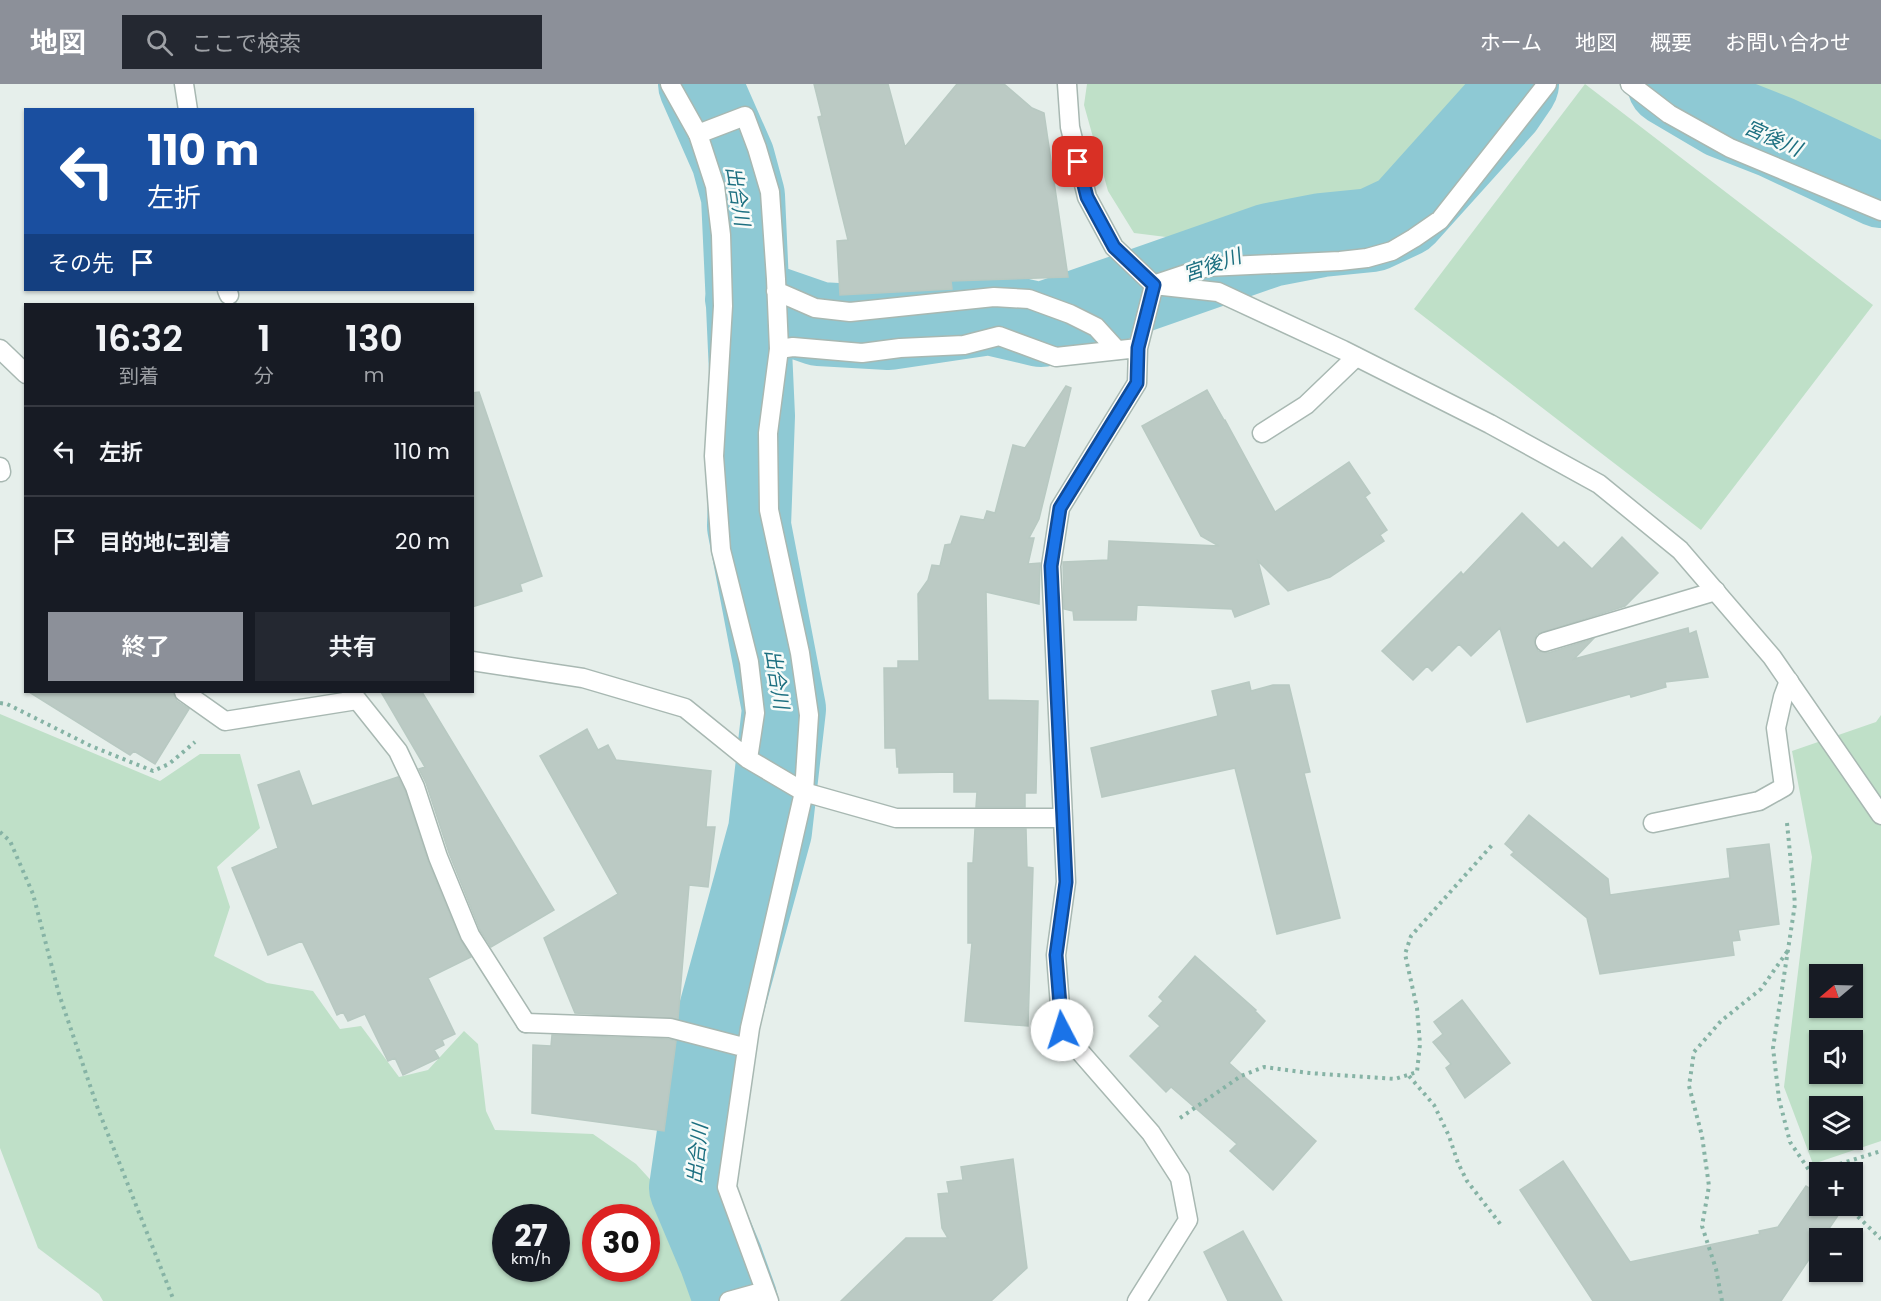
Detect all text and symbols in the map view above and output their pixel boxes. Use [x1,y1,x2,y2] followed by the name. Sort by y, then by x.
[122,15,542,69] search box
[30,23,86,62] text: 地図
[143,26,176,59] icon: search
[191,28,301,59] text: ここで検索
[1480,28,1542,57] text: ホーム
[1575,28,1617,57] text: 地図
[1650,28,1692,57] text: 概要
[1725,28,1851,57] text: お問い合わせ
[1740,113,1808,164] water label: 宮後川
[147,121,259,180] text: 110 m
[48,132,126,210] icon: left
[1052,136,1103,187] pin
[1061,145,1094,178] icon: arrive
[719,164,757,230] water label: 出合川
[147,179,201,216] text: 左折
[1179,241,1247,288] water label: 宮後川
[126,246,159,279] icon: arrive
[48,248,114,279] text: その先
[95,313,183,364] text: 16:32
[257,313,270,364] text: 1
[345,313,403,364] text: 130
[364,361,384,389] text: m
[119,362,159,390] text: 到着
[254,362,274,390] text: 分
[48,435,81,468] icon: left
[394,436,450,467] text: 110 m
[99,437,143,468] text: 左折
[48,525,81,558] icon: arrive
[395,526,450,557] text: 20 m
[99,527,231,558] text: 目的地に到着
[48,612,243,681] button: 終了
[255,612,450,681] button: 共有
[758,647,796,713] water label: 出合川
[1809,964,1863,1018] north arrow
[1809,964,1863,1282] map controls
[1030,998,1094,1062] position arrow
[1809,1030,1863,1084] button: sound
[1809,1096,1863,1150] button: layers
[680,1121,714,1185] water label: 出合川
[1809,1162,1863,1216] button: +
[582,1204,660,1282] speed limit sign: 30
[514,1214,548,1257] text: 27
[1809,1228,1863,1282] button: −
[511,1248,551,1269] text: km/h

